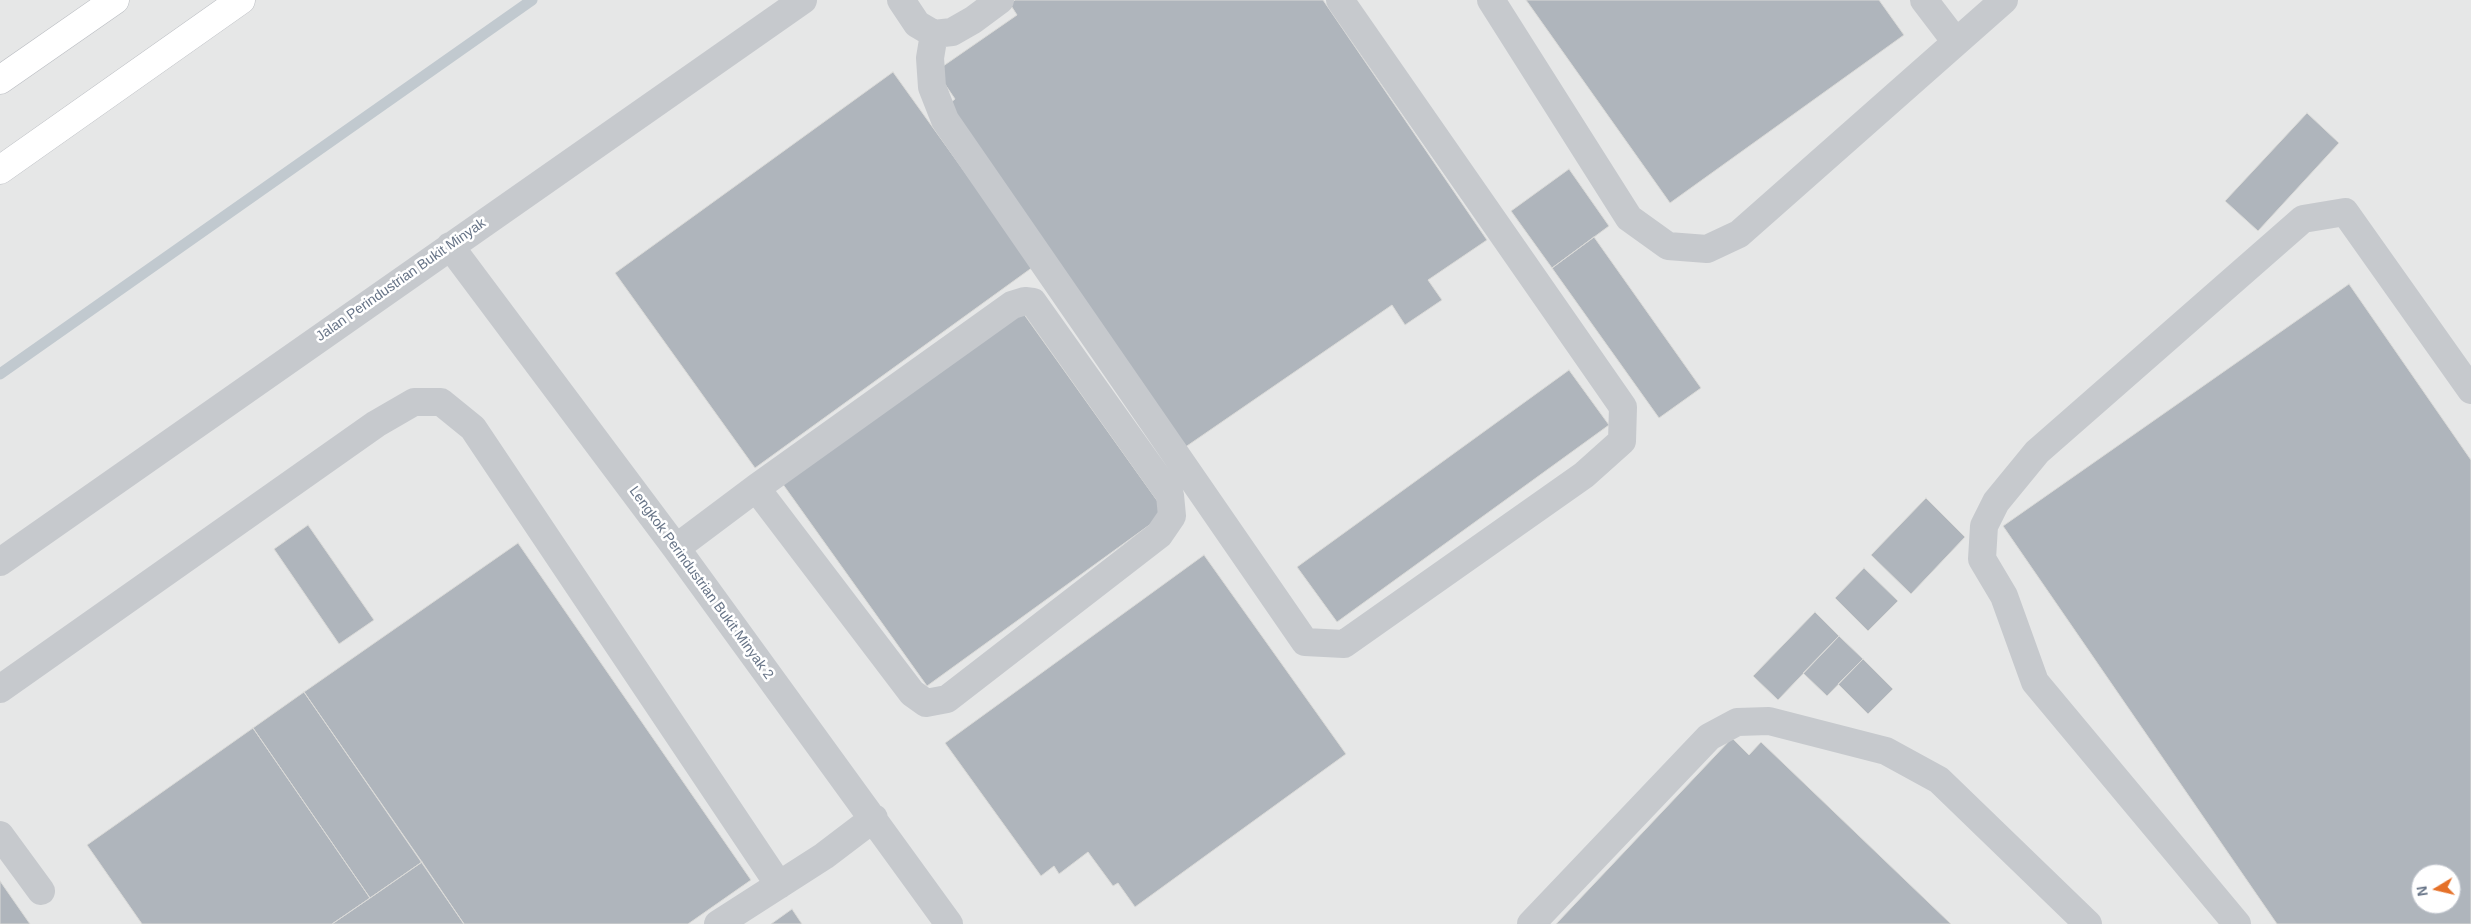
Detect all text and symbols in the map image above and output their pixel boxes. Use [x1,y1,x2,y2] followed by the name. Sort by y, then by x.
[313,215,489,345] street label: Jalan Perindustrian Bukit Minyak
[625,483,777,683] street label: Lengkok Perindustrian Bukit Minyak 2
[2411,864,2461,914] north arrow
[2413,885,2431,897] text: N

